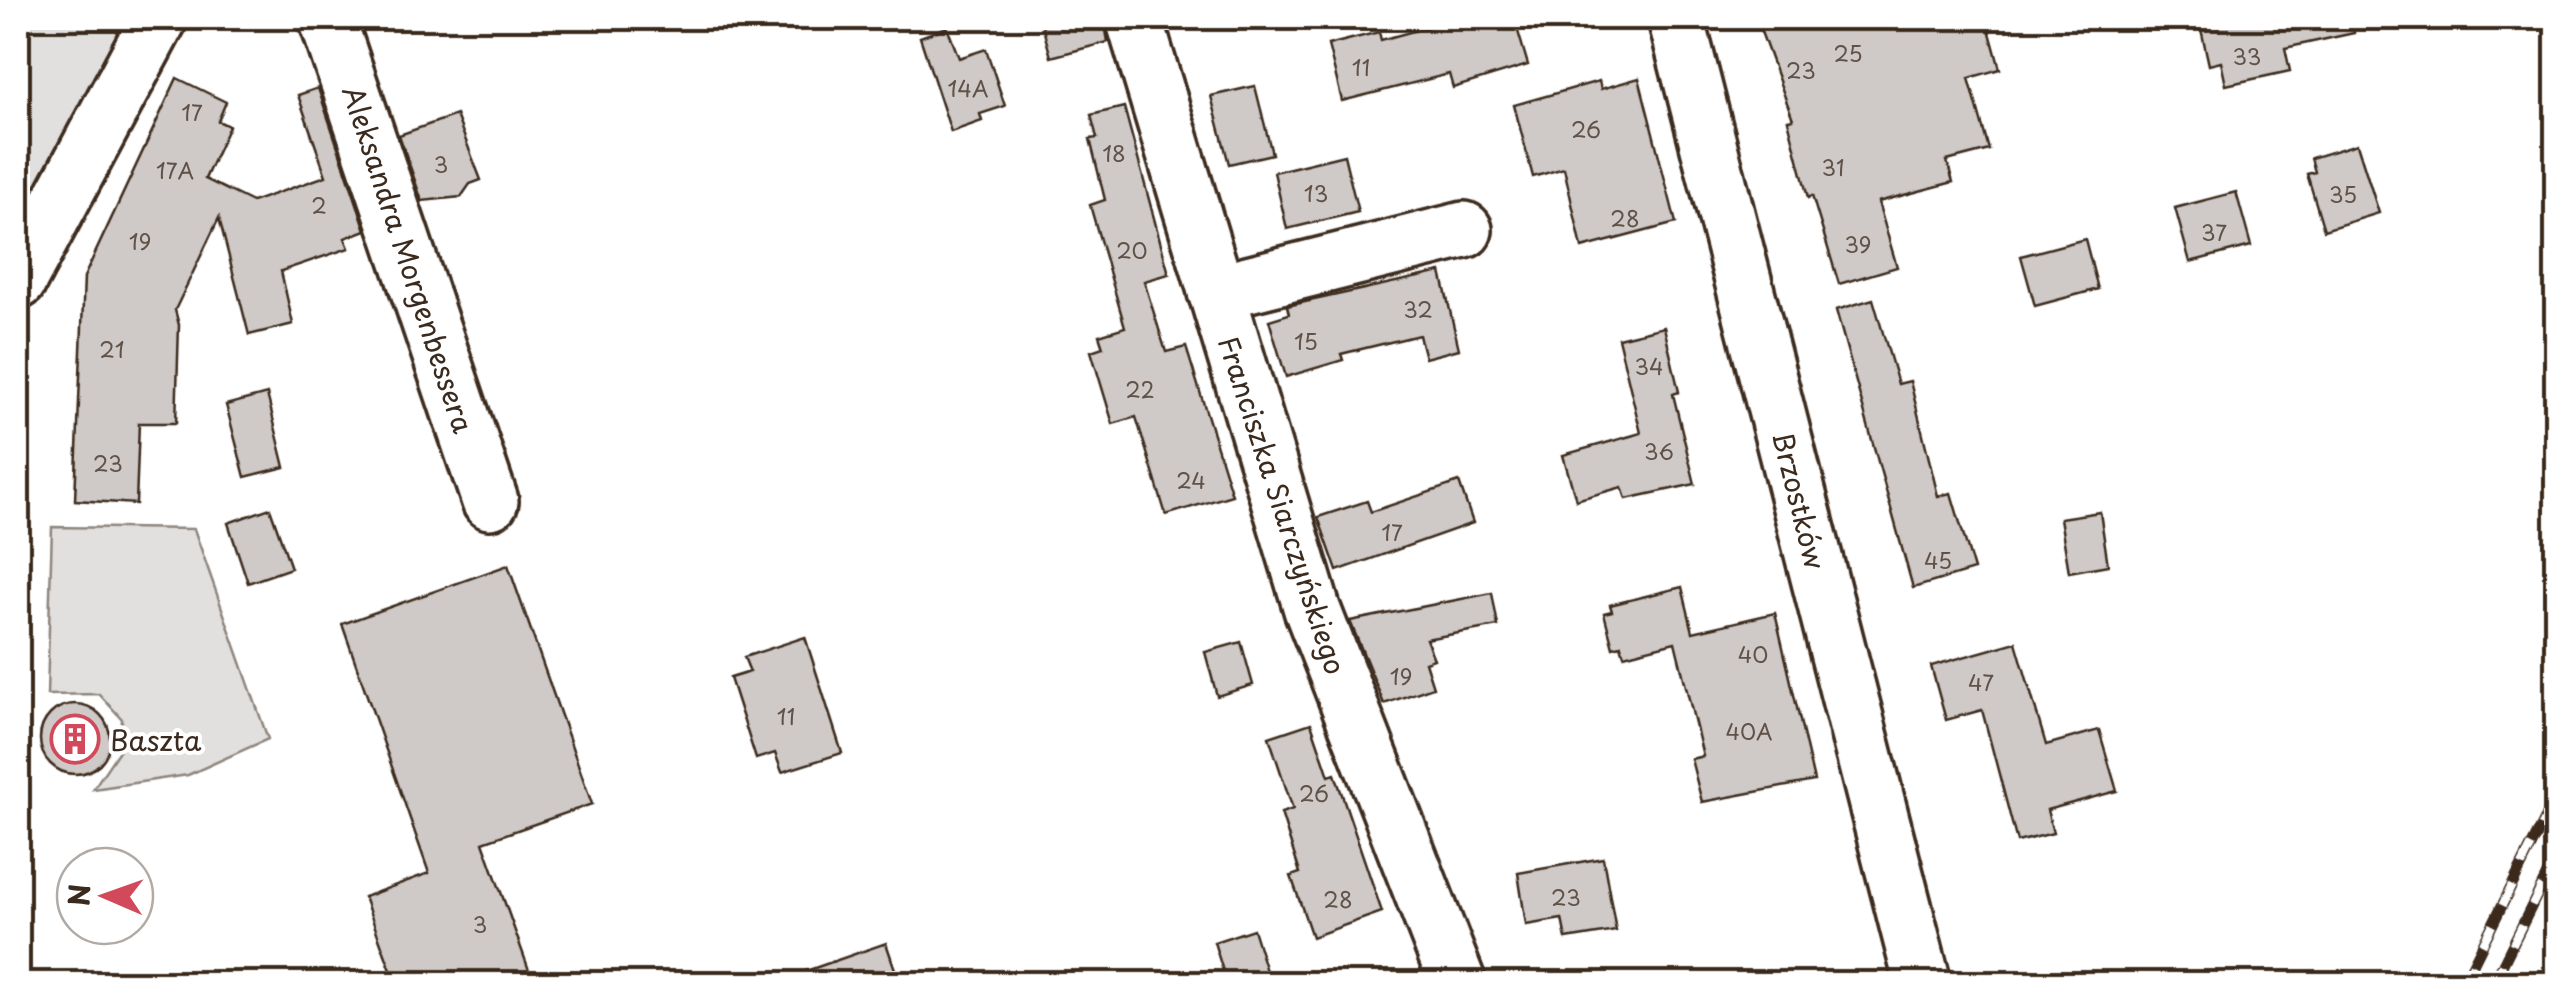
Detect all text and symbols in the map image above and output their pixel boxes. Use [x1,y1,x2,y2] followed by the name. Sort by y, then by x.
[1833,36,1863,69] house number: 25
[2233,39,2261,72] house number: 33
[1352,50,1370,83] house number: 11
[1786,53,1816,86] house number: 23
[947,71,989,104] house number: 14A
[332,80,486,439] street label: Aleksandra Morgenbessera
[181,95,203,128] house number: 17
[1571,112,1601,145] house number: 26
[1102,136,1126,169] house number: 18
[434,147,448,180] house number: 3
[1821,150,1845,183] house number: 31
[156,153,194,186] house number: 17A
[1304,176,1328,209] house number: 13
[2329,177,2357,210] house number: 35
[311,188,327,221] house number: 2
[1610,201,1640,234] house number: 28
[2201,215,2227,248] house number: 37
[129,224,151,257] house number: 19
[1845,227,1871,260] house number: 39
[1116,233,1148,266] house number: 20
[1403,292,1433,325] house number: 32
[1294,324,1318,357] house number: 15
[1208,330,1358,680] street label: Franciszka Siarczyńskiego
[99,332,125,365] house number: 21
[1634,349,1664,382] house number: 34
[1125,372,1155,405] house number: 22
[1762,426,1838,574] street label: Brzostków
[1644,434,1674,467] house number: 36
[93,446,123,479] house number: 23
[1176,463,1206,496] house number: 24
[1381,515,1403,548] house number: 17
[1924,543,1952,576] house number: 45
[1738,637,1768,670] house number: 40
[1390,659,1412,692] house number: 19
[1968,665,1994,698] house number: 47
[777,699,795,732] house number: 11
[49,713,101,765] building icon: Baszta
[1725,714,1773,747] house number: 40A
[110,718,202,761] place label: Baszta
[1299,776,1329,809] house number: 26
[55,846,155,946] north arrow
[1551,880,1581,913] house number: 23
[1323,882,1353,915] house number: 28
[57,883,100,907] text: N
[473,907,487,940] house number: 3

